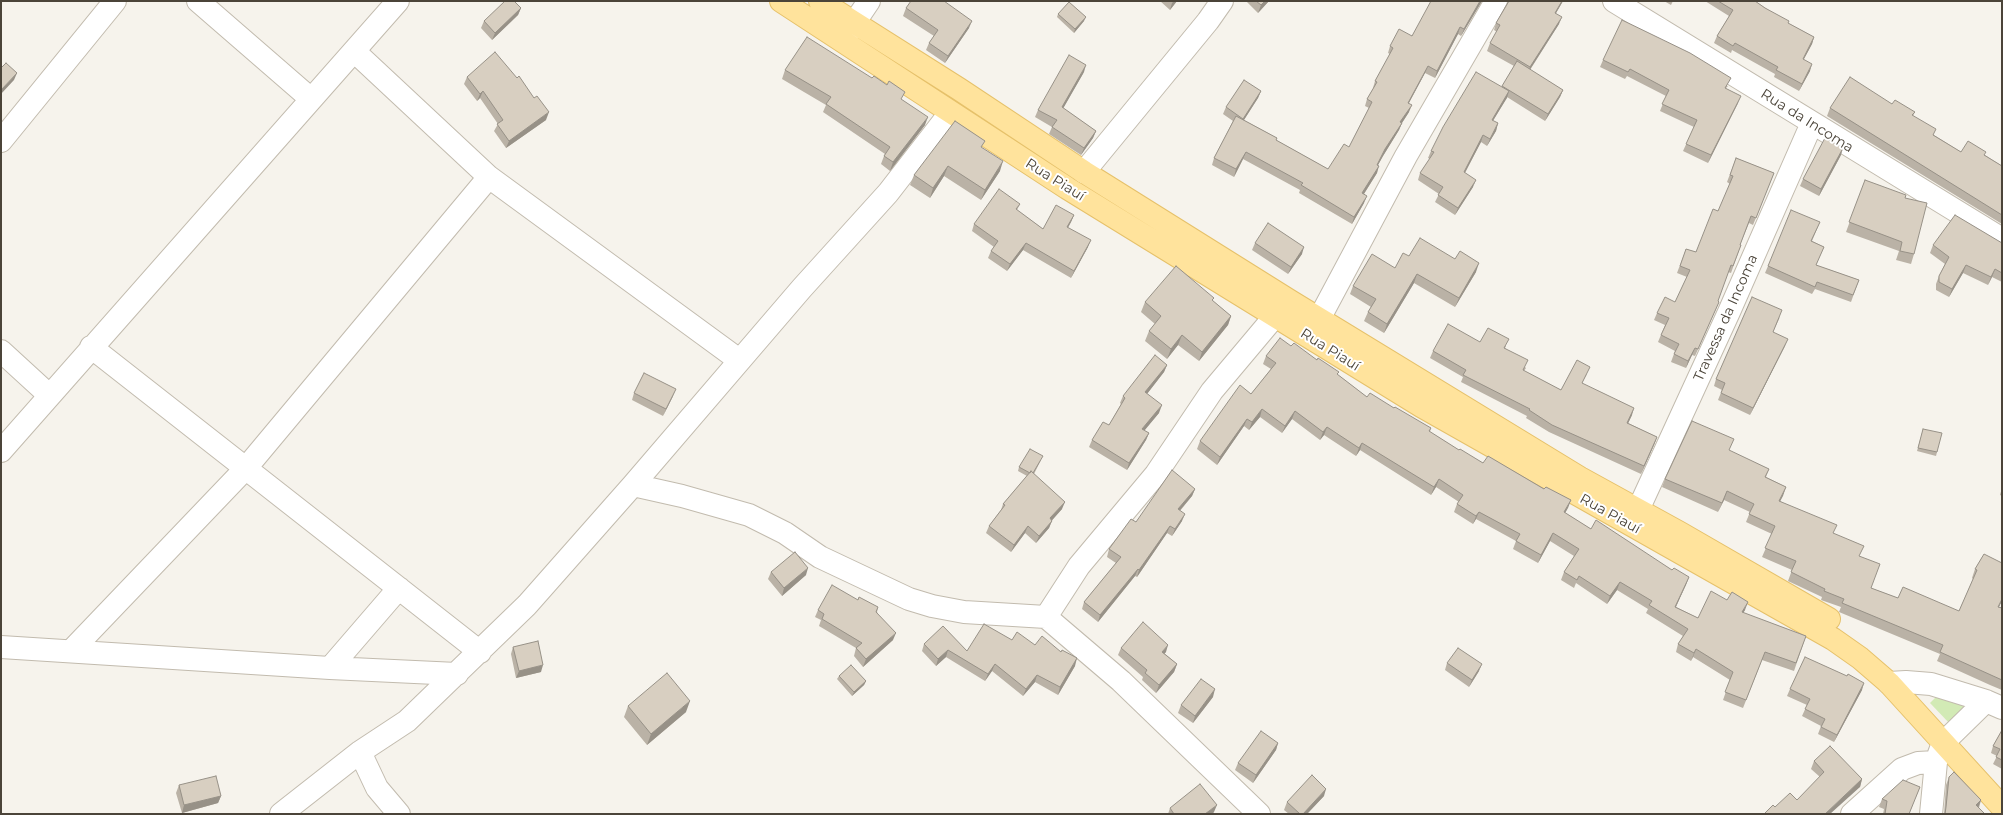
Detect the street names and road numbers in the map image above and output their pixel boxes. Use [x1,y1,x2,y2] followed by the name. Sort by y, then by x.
[1758,86,1856,156] street label: Rua da Incoma
[1022,155,1088,205] street label: Rua Piauí
[1690,252,1762,384] street label: Travessa da Incoma
[1297,325,1363,375] street label: Rua Piauí
[1577,490,1643,538] street label: Rua Piauí

